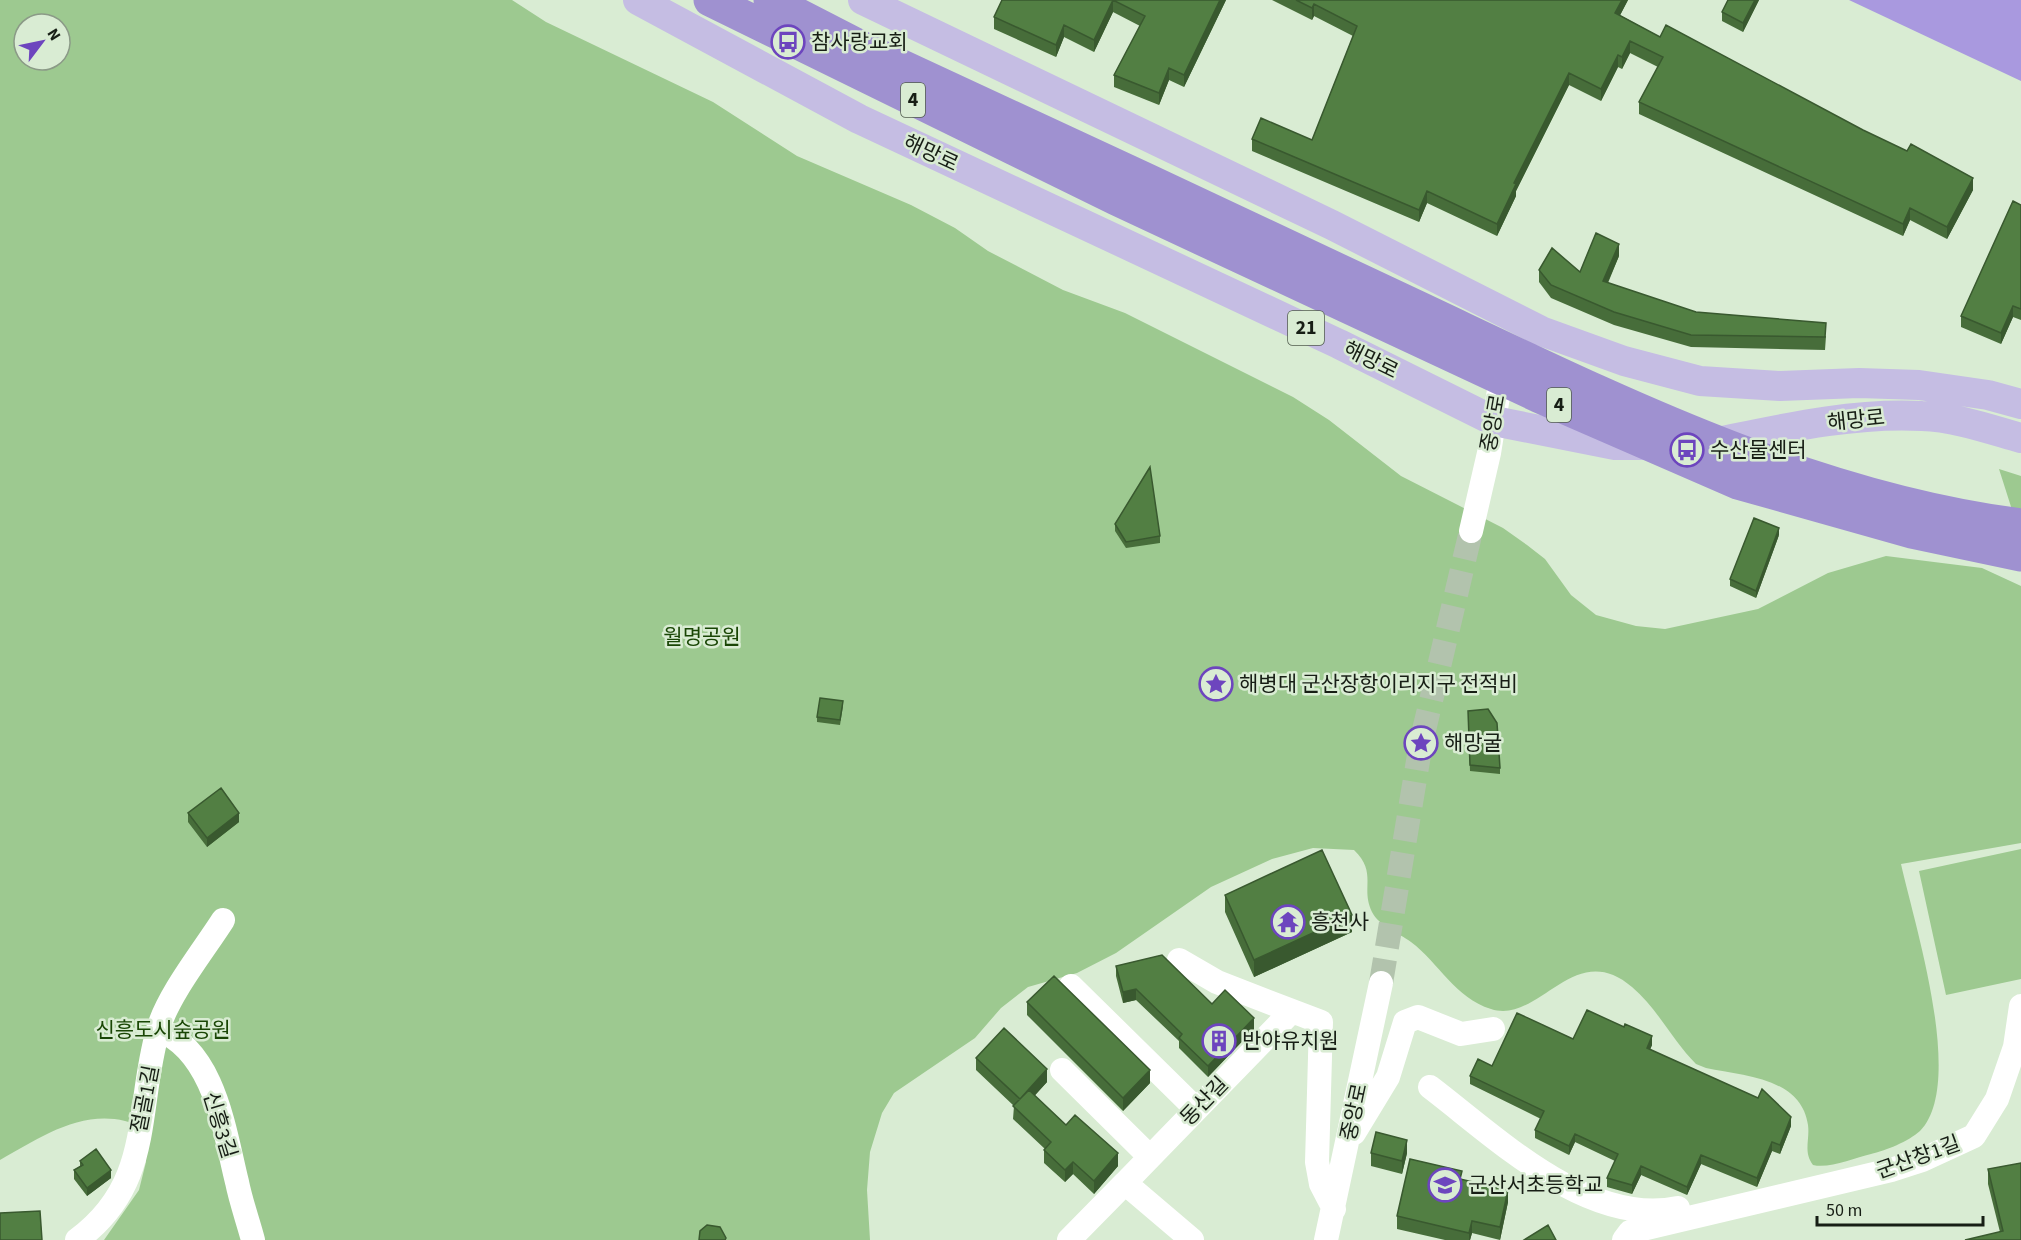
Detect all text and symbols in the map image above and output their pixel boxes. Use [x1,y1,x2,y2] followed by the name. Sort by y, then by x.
[12,12,72,72] north arrow
[42,24,66,45] text: N
[770,24,806,60] bus stop icon: 참사랑교회
[811,27,908,57] place label: 참사랑교회
[901,83,925,117] road number: 4
[898,127,964,179] street label: 해망로
[1288,311,1324,345] road number: 21
[1338,334,1404,386] street label: 해망로
[1547,388,1571,422] road number: 4
[1473,392,1513,454] street label: 중앙로
[1826,402,1886,438] street label: 해망로
[1669,432,1705,468] bus stop icon: 수산물센터
[1710,435,1807,465] place label: 수산물센터
[663,622,741,652] park label: 월명공원
[1198,666,1234,702] place icon: 해병대 군산장항이리지구 전적비
[1239,669,1518,699] place label: 해병대 군산장항이리지구 전적비
[1403,725,1439,761] place icon: 해망굴
[1444,728,1502,758] place label: 해망굴
[1270,904,1306,940] temple icon: 흥천사
[1311,907,1369,937] place label: 흥천사
[95,1015,231,1045] park label: 신흥도시숲공원
[1201,1023,1237,1059] building icon: 반야유치원
[1242,1026,1339,1056] place label: 반야유치원
[124,1063,166,1135] street label: 절골1길
[1173,1070,1235,1132] street label: 동산길
[1333,1081,1375,1143] street label: 중앙로
[196,1088,244,1162] street label: 신흥3길
[1872,1128,1964,1186] street label: 군산창1길
[1427,1167,1463,1203] school or university icon: 군산서초등학교
[1468,1170,1603,1200] place label: 군산서초등학교
[1817,1189,1984,1227] scale bar
[1826,1198,1862,1223] text: 50 m

